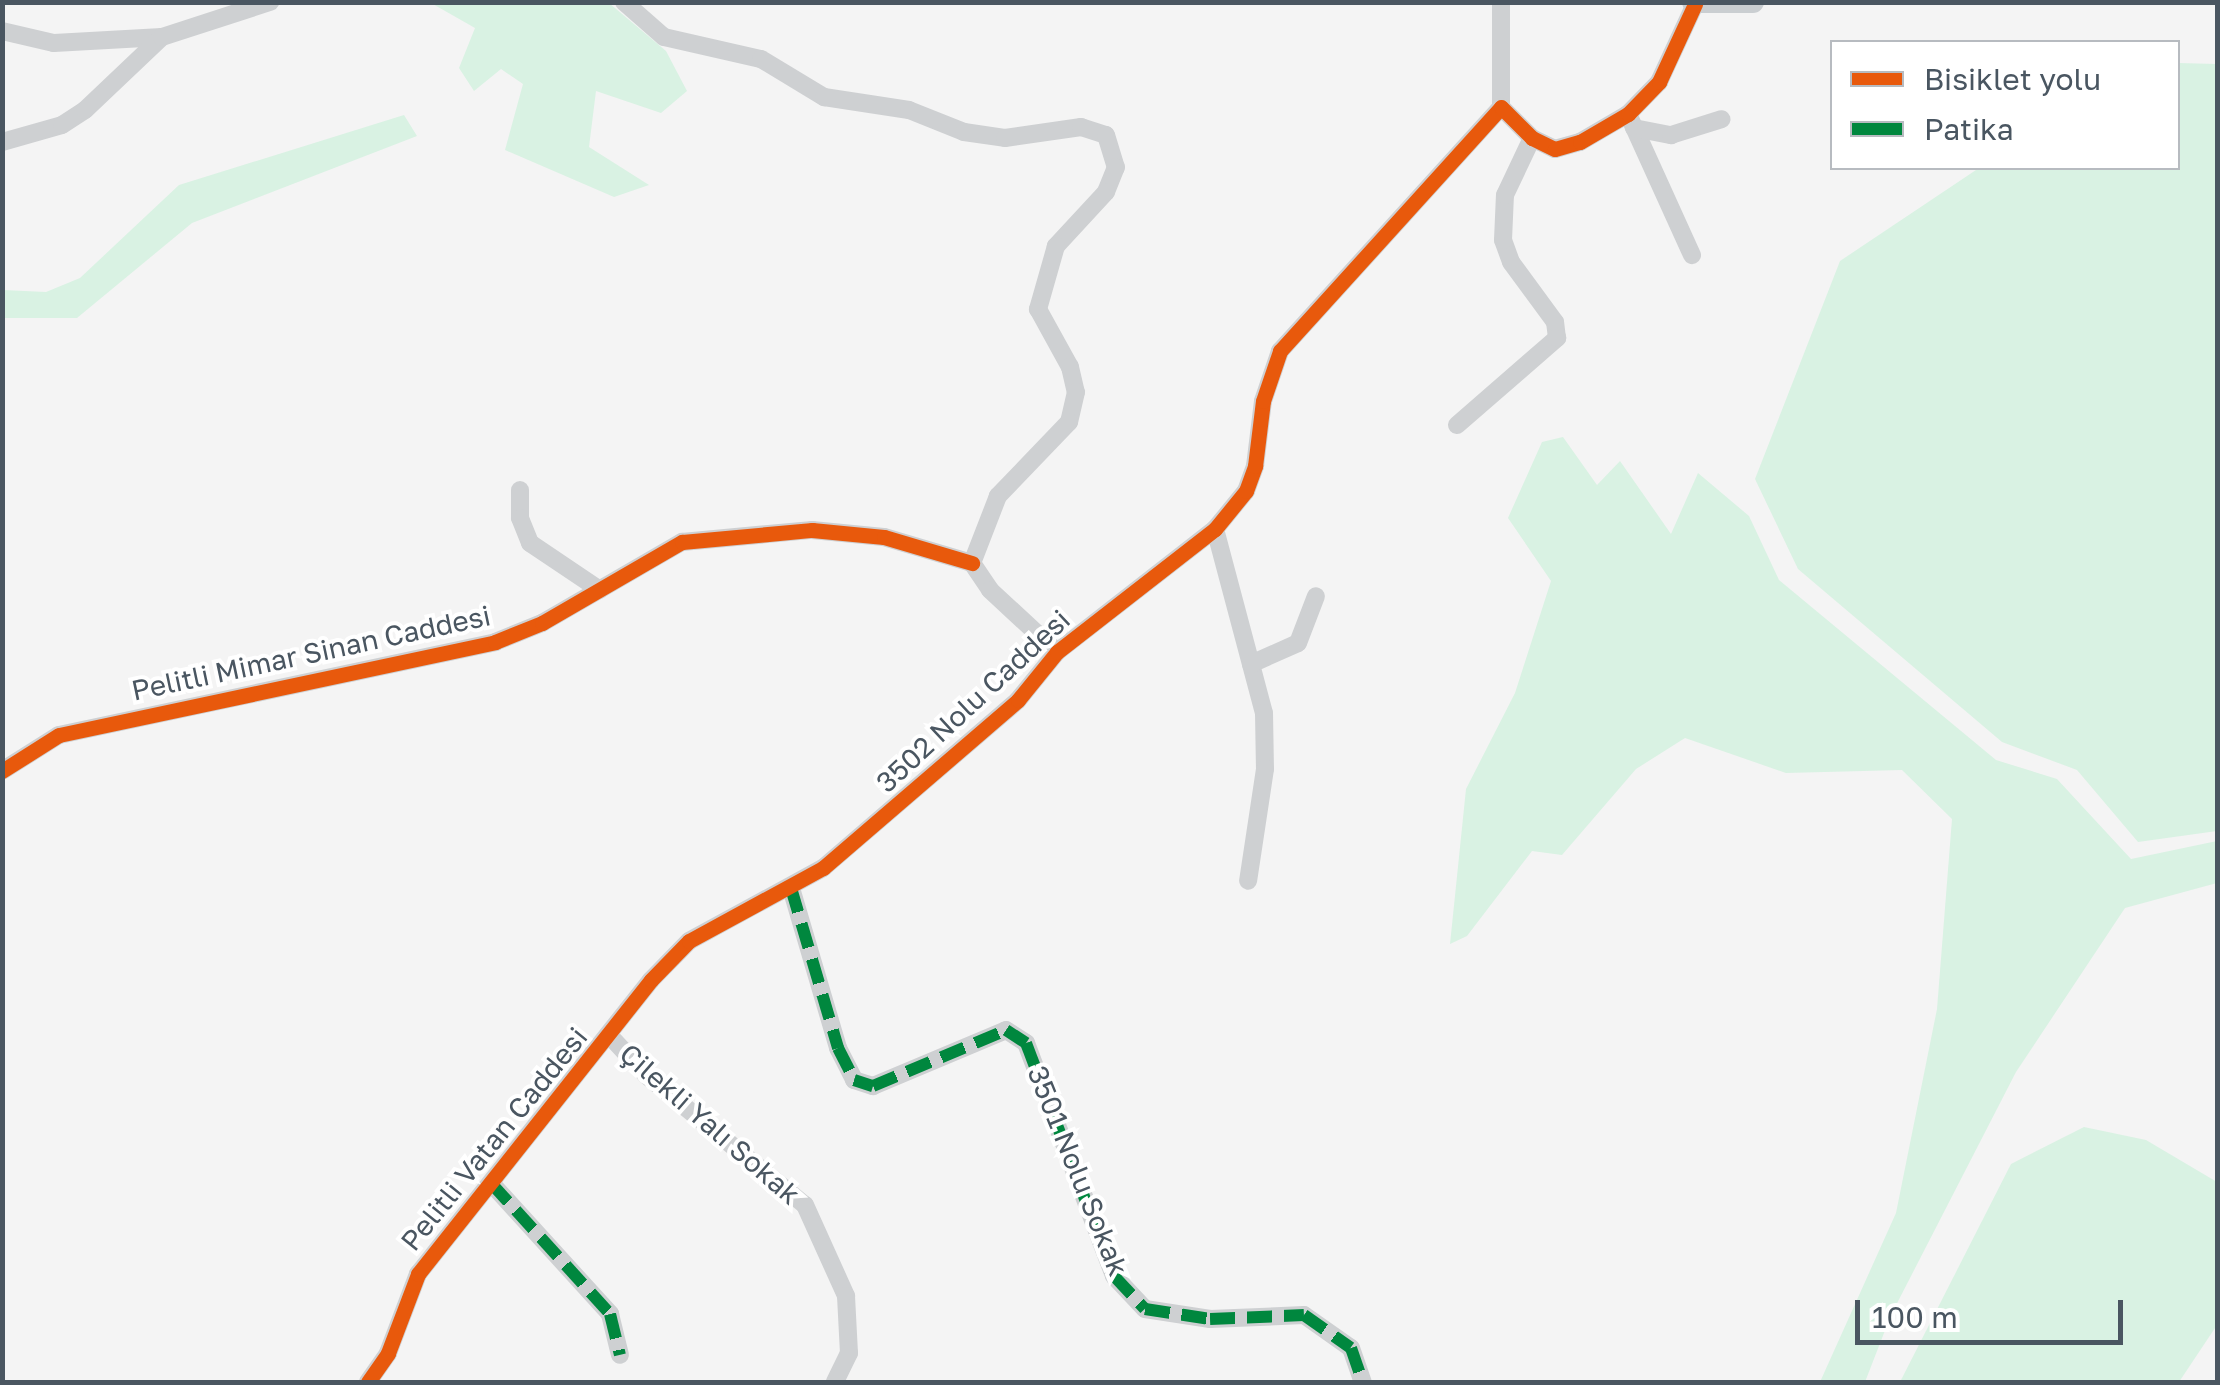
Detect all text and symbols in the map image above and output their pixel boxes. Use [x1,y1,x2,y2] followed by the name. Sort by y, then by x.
[1830,40,2180,170] legend
[1924,61,2101,97] text: Bisiklet yolu
[1924,111,2014,147] text: Patika
[128,599,494,707] street label: Pelitli Mimar Sinan Caddesi
[869,603,1077,799] street label: 3502 Nolu Caddesi
[394,1021,594,1257] street label: Pelitli Vatan Caddesi
[613,1037,807,1211] street label: Çilekli Yalı Sokak
[1021,1061,1135,1281] street label: 3501 Nolu Sokak
[1860,1280,2128,1342] scale bar
[1872,1299,1958,1335] text: 100 m

